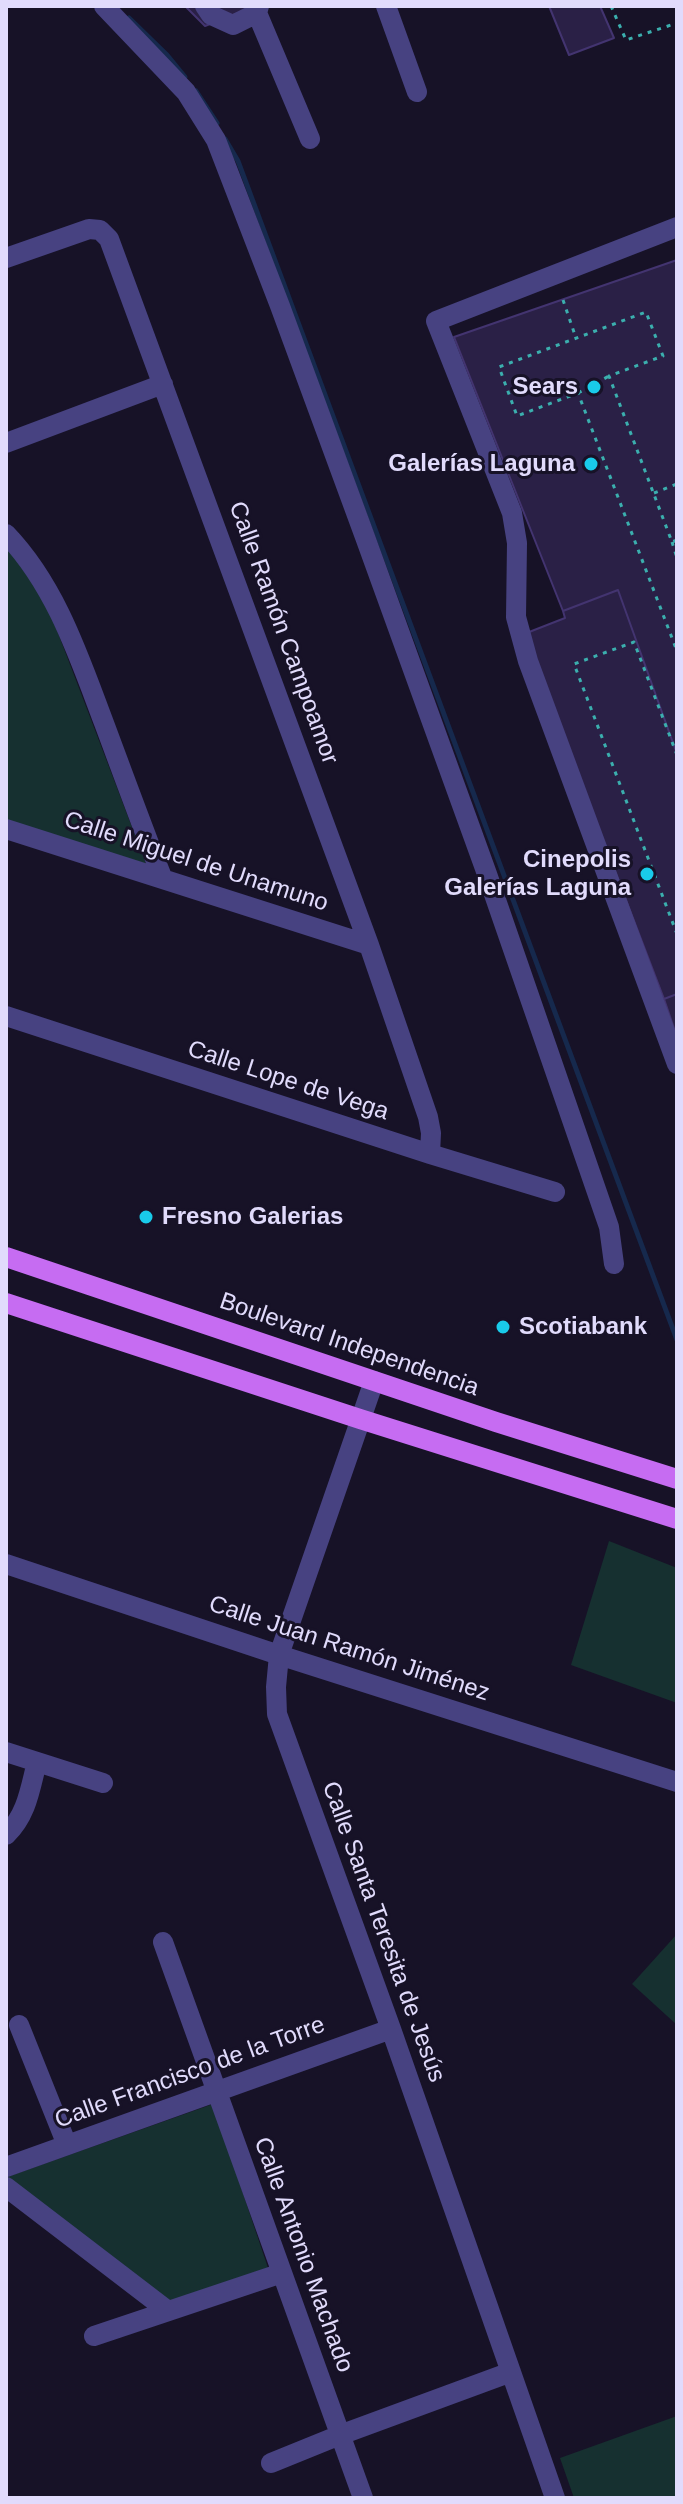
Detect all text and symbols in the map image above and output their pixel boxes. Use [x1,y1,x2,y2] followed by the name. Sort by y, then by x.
[513,373,578,401] place label: Sears
[585,378,603,396] marker: Sears
[388,450,575,478] place label: Galerías Laguna
[582,455,600,473] marker: Galerías Laguna
[222,498,344,768] street label: Calle Ramón Campoamor
[60,806,332,918] street label: Calle Miguel de Unamuno
[444,846,631,902] place label: Cinepolis Galerías Laguna
[638,865,656,883] marker: Cinepolis Galerías Laguna
[184,1035,392,1127] street label: Calle Lope de Vega
[162,1203,343,1231] place label: Fresno Galerias
[137,1208,155,1226] marker: Fresno Galerias
[216,1287,482,1403] street label: Boulevard Independencia
[519,1313,647,1341] place label: Scotiabank
[494,1318,512,1336] marker: Scotiabank
[205,1590,493,1708] street label: Calle Juan Ramón Jiménez
[315,1778,451,2086] street label: Calle Santa Teresita de Jesús
[51,2011,329,2135] street label: Calle Francisco de la Torre
[247,2133,359,2377] street label: Calle Antonio Machado

